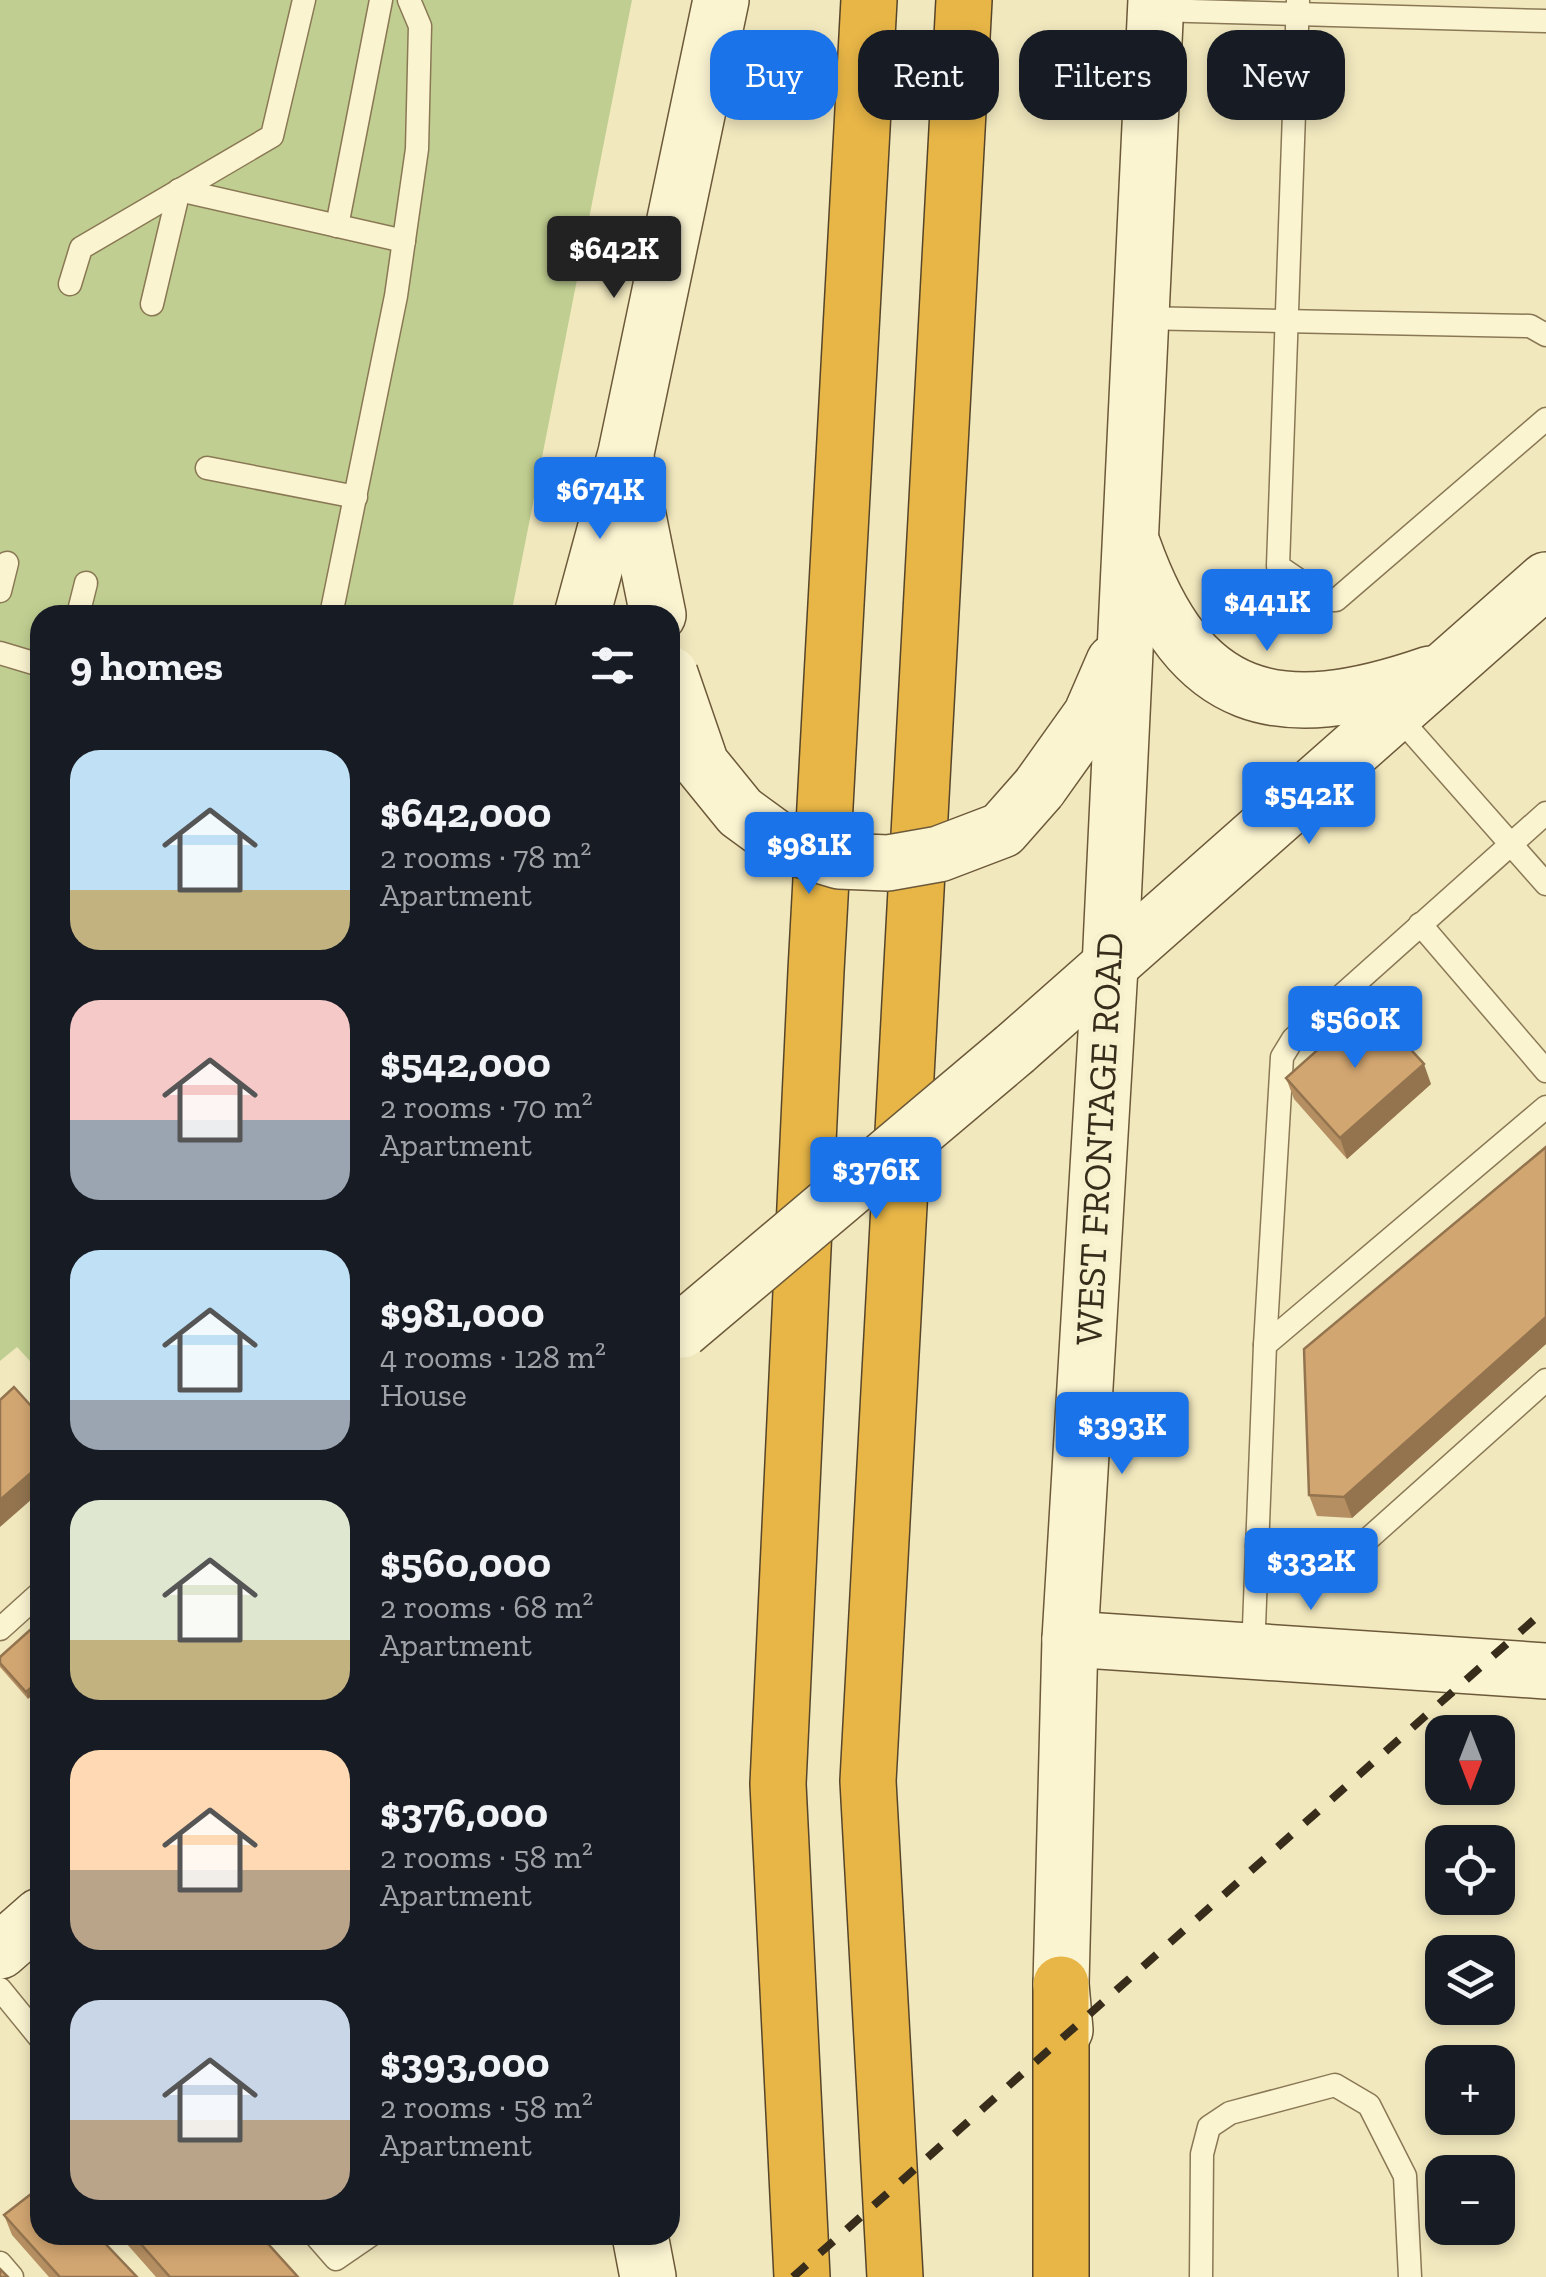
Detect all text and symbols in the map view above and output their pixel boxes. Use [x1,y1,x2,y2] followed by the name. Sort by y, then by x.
[710,30,838,120] chip: Buy
[858,30,999,120] chip: Rent
[1019,30,1187,120] chip: Filters
[1207,30,1345,120] chip: New
[544,216,684,301] pin: $642K
[569,229,659,267] text: $642K
[530,457,670,542] pin: $674K
[556,470,644,508] text: $674K
[1197,569,1337,654] pin: $441K
[1224,582,1310,620] text: $441K
[585,638,640,693] icon: filters
[70,640,223,691] text: 9 homes
[1239,762,1379,847] pin: $542K
[1264,775,1354,813] text: $542K
[380,787,552,838] text: $642,000
[150,790,270,910] icon: home
[739,812,879,897] pin: $981K
[767,825,851,863] text: $981K
[380,838,591,876] text: 2 rooms · 78 m²
[380,876,532,914] text: Apartment
[1065,932,1133,1346] street label: WEST FRONTAGE ROAD
[1285,986,1425,1071] pin: $560K
[1310,999,1400,1037] text: $560K
[380,1037,551,1088] text: $542,000
[150,1040,270,1160] icon: home
[380,1088,593,1126] text: 2 rooms · 70 m²
[380,1126,532,1164] text: Apartment
[806,1137,946,1222] pin: $376K
[832,1150,920,1188] text: $376K
[380,1287,545,1338] text: $981,000
[150,1290,270,1410] icon: home
[380,1338,606,1376] text: 4 rooms · 128 m²
[380,1376,467,1414] text: House
[1052,1392,1192,1477] pin: $393K
[1078,1405,1166,1443] text: $393K
[1241,1528,1381,1613] pin: $332K
[380,1537,551,1588] text: $560,000
[150,1540,270,1660] icon: home
[1267,1541,1355,1579] text: $332K
[380,1588,593,1626] text: 2 rooms · 68 m²
[380,1626,532,1664] text: Apartment
[1425,1715,1515,1805] north arrow
[1425,1715,1515,2245] map controls
[380,1787,548,1838] text: $376,000
[150,1790,270,1910] icon: home
[1425,1825,1515,1915] button: locate
[380,1838,593,1876] text: 2 rooms · 58 m²
[380,1876,532,1914] text: Apartment
[1425,1935,1515,2025] button: layers
[380,2037,550,2088] text: $393,000
[150,2040,270,2160] icon: home
[1425,2045,1515,2135] button: +
[380,2088,593,2126] text: 2 rooms · 58 m²
[380,2126,532,2164] text: Apartment
[1425,2155,1515,2245] button: −

